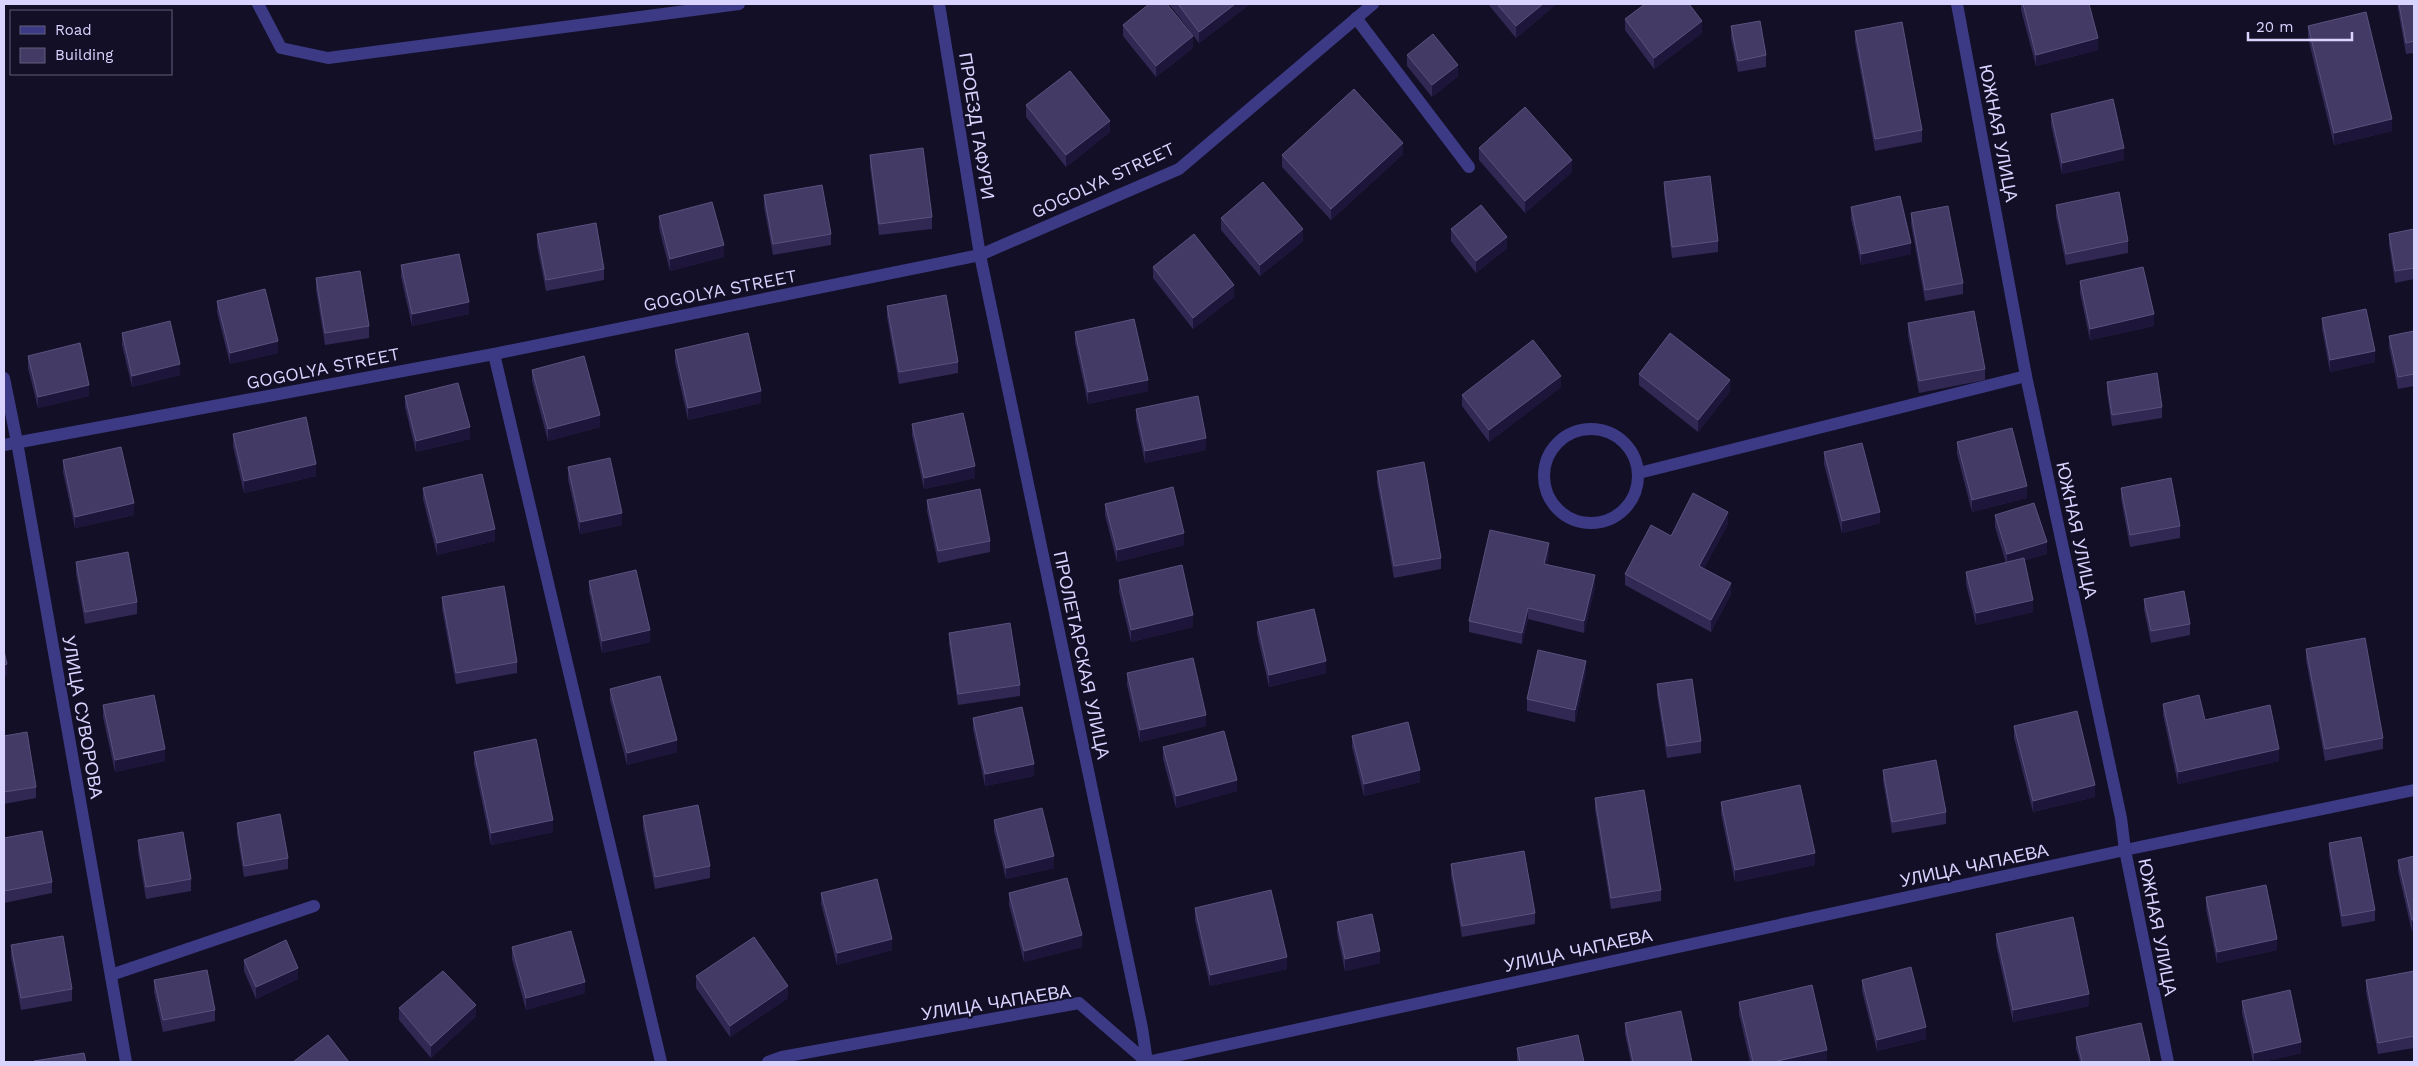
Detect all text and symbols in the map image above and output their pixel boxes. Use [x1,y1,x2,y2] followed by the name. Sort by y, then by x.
[10,10,172,75] legend
[2248,10,2352,42] scale bar
[2256,18,2294,36] text: 20 m
[55,21,92,39] text: Road
[55,46,113,64] text: Building
[955,51,999,201] street label: ПРОЕЗД ГАФУРИ
[1975,63,2023,203] street label: ЮЖНАЯ УЛИЦА
[1028,138,1178,222] street label: GOGOLYA STREET
[642,265,799,315] street label: GOGOLYA STREET
[245,343,402,393] street label: GOGOLYA STREET
[2052,460,2102,600] street label: ЮЖНАЯ УЛИЦА
[1050,549,1114,761] street label: ПРОЛЕТАРСКАЯ УЛИЦА
[58,634,108,800] street label: УЛИЦА СУВОРОВА
[1898,839,2050,891] street label: УЛИЦА ЧАПАЕВА
[2134,857,2182,997] street label: ЮЖНАЯ УЛИЦА
[1502,924,1654,976] street label: УЛИЦА ЧАПАЕВА
[920,980,1072,1024] street label: УЛИЦА ЧАПАЕВА

